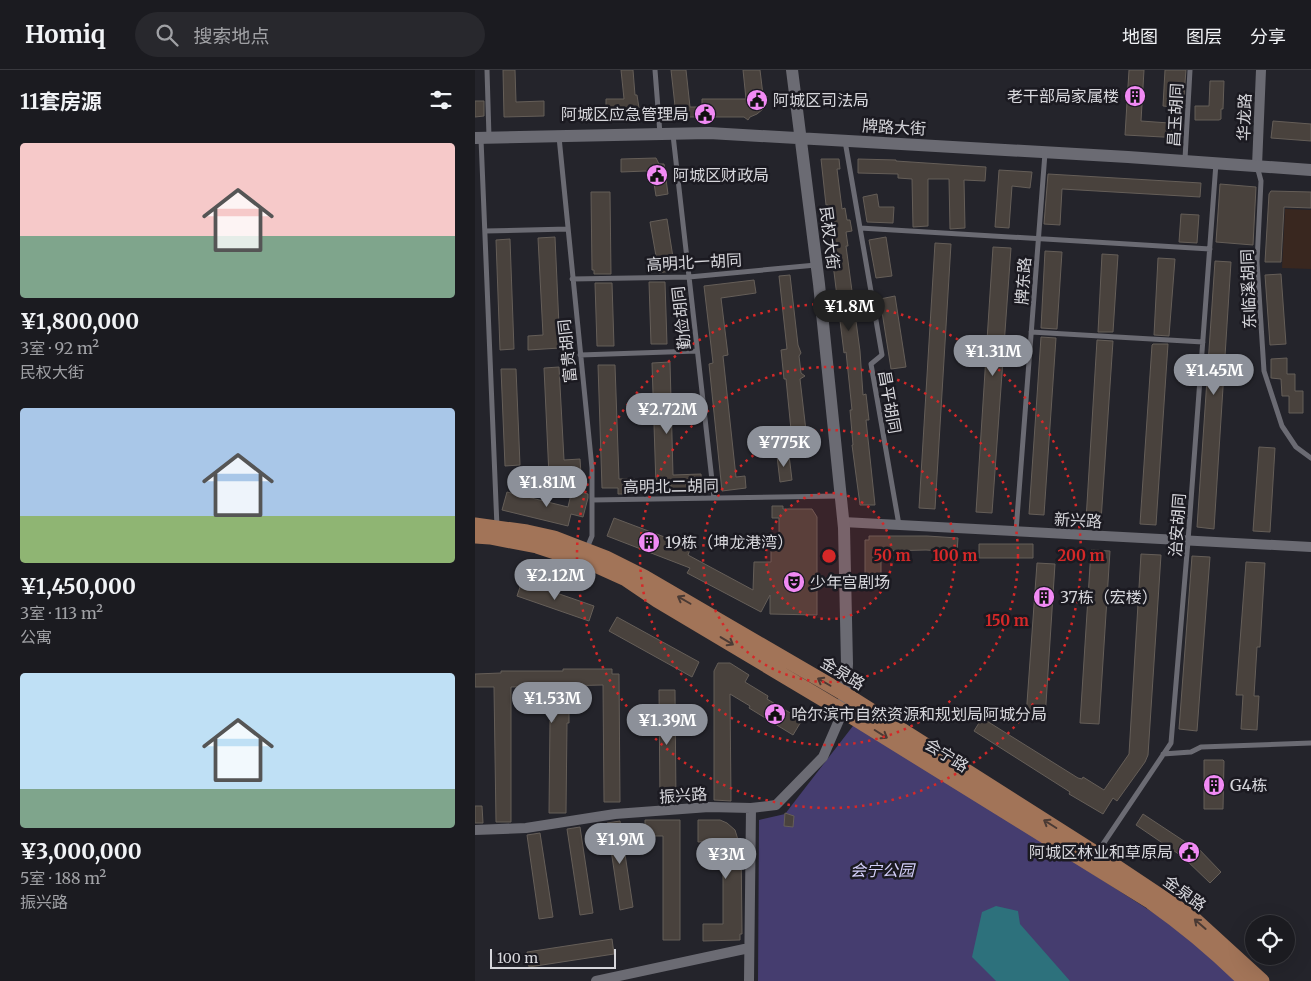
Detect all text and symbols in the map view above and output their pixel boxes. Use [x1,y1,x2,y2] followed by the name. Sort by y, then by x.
[135,12,485,57] search box
[25,19,105,50] text: Homiq
[153,21,181,49] icon: search
[193,24,269,48] text: 搜索地点
[1122,25,1158,48] text: 地图
[1186,25,1222,48] text: 图层
[1250,25,1286,48] text: 分享
[1163,83,1187,147] street label: 昌玉胡同
[1123,84,1147,108] building icon: 老干部局家属楼
[427,86,455,114] icon: filters
[1007,86,1119,106] place label: 老干部局家属楼
[20,88,102,115] text: 11套房源
[745,88,769,112] public building icon: 阿城区司法局
[773,90,869,110] place label: 阿城区司法局
[1233,93,1255,141] street label: 华龙路
[693,102,717,126] public building icon: 阿城区应急管理局
[561,104,689,124] place label: 阿城区应急管理局
[862,115,926,139] street label: 牌路大街
[645,163,669,187] public building icon: 阿城区财政局
[673,165,769,185] place label: 阿城区财政局
[193,175,283,265] icon: home
[816,205,844,271] street label: 民权大街
[1237,249,1259,329] street label: 东临溪胡同
[646,250,742,274] street label: 高明北一胡同
[1011,256,1035,306] street label: 牌东路
[668,285,694,351] street label: 勤俭胡同
[814,290,884,332] pin: ¥1.8M
[824,296,874,316] text: ¥1.8M
[20,308,139,335] text: ¥1,800,000
[554,318,580,384] street label: 富贵胡同
[952,334,1034,377] pin: ¥1.31M
[20,338,99,358] text: 3室 · 92 m²
[965,341,1021,361] text: ¥1.31M
[1173,354,1255,396] pin: ¥1.45M
[1185,360,1243,380] text: ¥1.45M
[20,362,84,382] text: 民权大街
[875,369,905,435] street label: 昌平胡同
[626,392,708,435] pin: ¥2.72M
[637,399,697,419] text: ¥2.72M
[749,426,819,468] pin: ¥775K
[758,432,810,452] text: ¥775K
[193,440,283,530] icon: home
[506,466,588,508] pin: ¥1.81M
[518,472,576,492] text: ¥1.81M
[623,475,719,497] street label: 高明北二胡同
[1165,492,1189,558] street label: 治安胡同
[1054,509,1102,531] street label: 新兴路
[637,530,661,554] building icon: 19栋（坤龙港湾）
[665,532,793,552] place label: 19栋（坤龙港湾）
[873,546,911,565] text: 50 m
[933,546,977,565] text: 100 m
[1057,546,1105,565] text: 200 m
[820,547,838,565] centre of rings
[514,558,596,601] pin: ¥2.12M
[525,565,585,585] text: ¥2.12M
[782,570,806,594] theatre icon: 少年宫剧场
[810,572,890,592] place label: 少年宫剧场
[20,573,136,600] text: ¥1,450,000
[1032,585,1056,609] building icon: 37栋（宏楼）
[1060,587,1158,607] place label: 37栋（宏楼）
[677,594,691,604] one-way arrow
[20,603,103,623] text: 3室 · 113 m²
[985,611,1029,630] text: 150 m
[20,627,52,647] text: 公寓
[719,637,733,647] one-way arrow
[817,652,869,694] street label: 金泉路
[817,676,831,686] one-way arrow
[511,682,593,724] pin: ¥1.53M
[523,688,581,708] text: ¥1.53M
[763,702,787,726] public building icon: 哈尔滨市自然资源和规划局阿城分局
[626,704,708,746] pin: ¥1.39M
[791,704,1047,724] place label: 哈尔滨市自然资源和规划局阿城分局
[193,705,283,795] icon: home
[638,710,696,730] text: ¥1.39M
[873,729,887,739] one-way arrow
[921,734,973,776] street label: 会宁路
[1202,773,1226,797] building icon: G4栋
[1230,775,1267,795] place label: G4栋
[658,783,708,807] street label: 振兴路
[1044,819,1058,829] one-way arrow
[585,822,655,865] pin: ¥1.9M
[596,829,644,849] text: ¥1.9M
[20,838,142,865] text: ¥3,000,000
[702,838,750,880] pin: ¥3M
[1177,840,1201,864] public building icon: 阿城区林业和草原局
[1029,842,1173,862] place label: 阿城区林业和草原局
[707,844,745,864] text: ¥3M
[850,860,916,880] park label: 会宁公园
[20,868,106,888] text: 5室 · 188 m²
[1160,871,1210,915] street label: 金泉路
[20,892,68,912] text: 振兴路
[1245,915,1295,965] map controls
[1245,915,1295,965] button: locate
[1193,919,1206,930] one-way arrow
[490,946,616,969] scale bar
[497,949,538,967] text: 100 m

